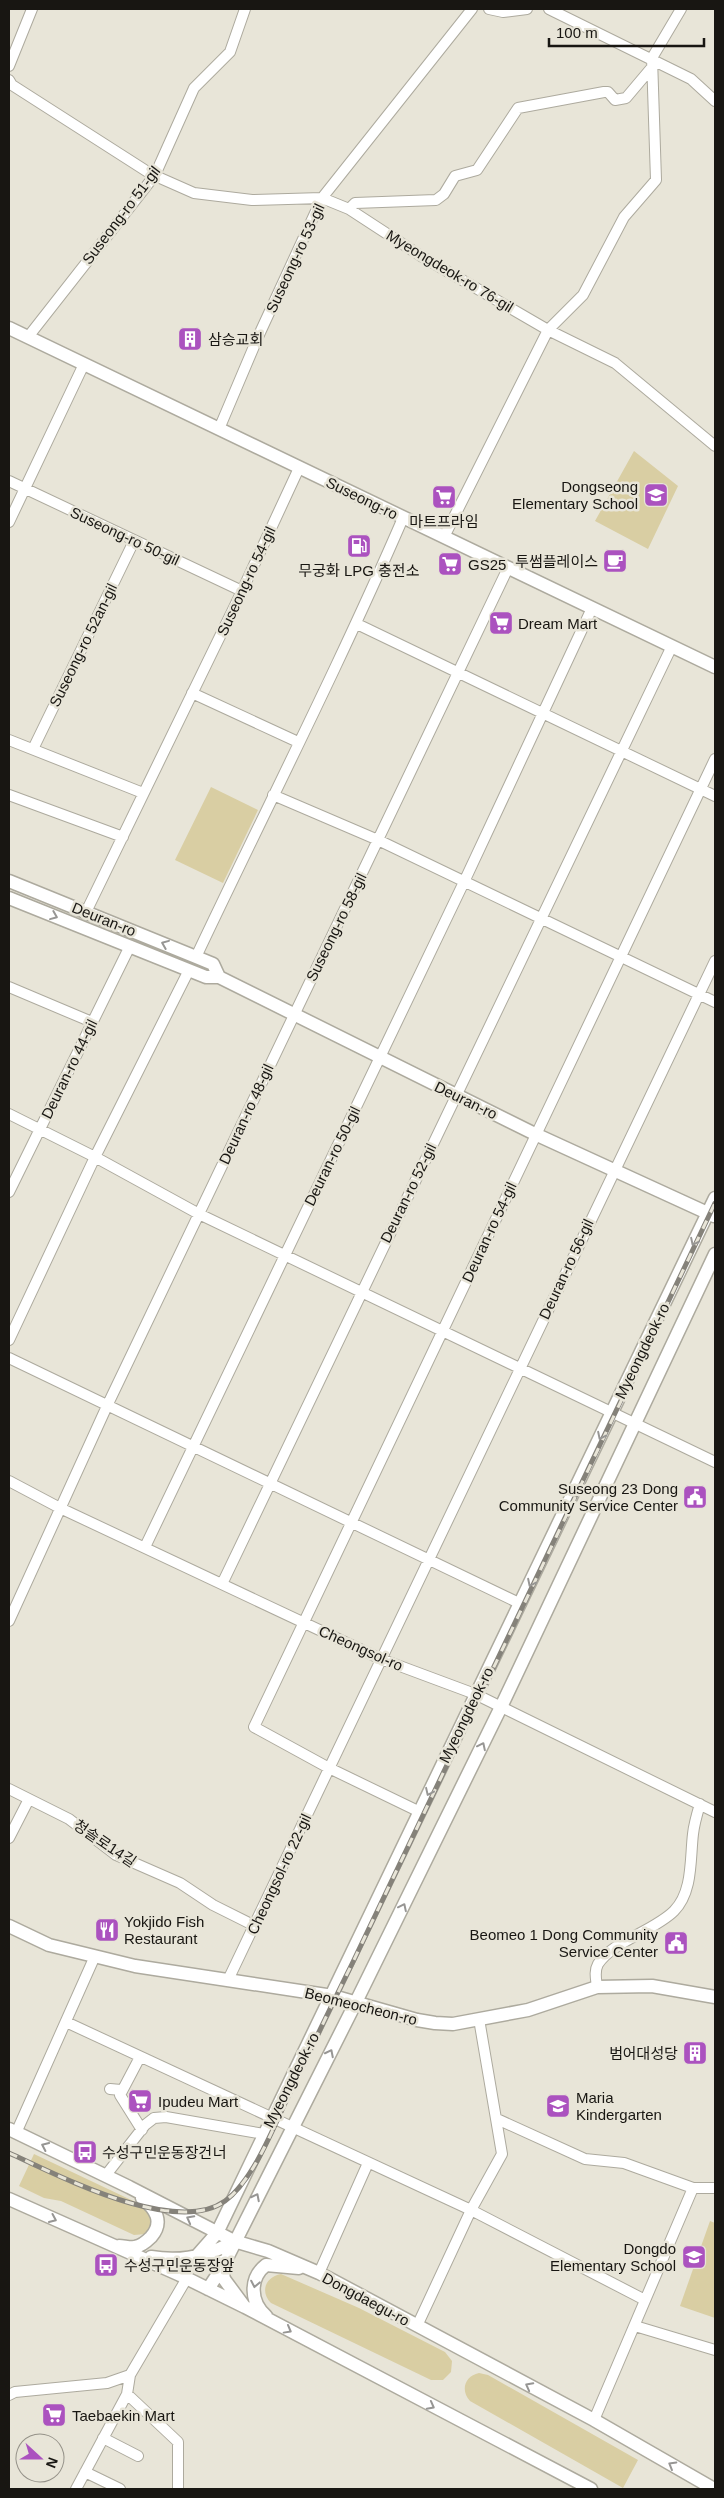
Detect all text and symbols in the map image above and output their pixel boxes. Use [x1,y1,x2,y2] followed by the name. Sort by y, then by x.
[549,15,704,47] scale bar
[556,24,598,41] text: 100 m
[79,163,163,267] street label: Suseong-ro 51-gil
[262,201,328,315] street label: Suseong-ro 53-gil
[383,226,517,316] street label: Myeongdeok-ro 76-gil
[177,326,203,352] building icon: 삼승교회
[208,331,263,348] place label: 삼승교회
[323,473,401,523] street label: Suseong-ro
[512,478,638,512] place label: Dongseong Elementary School
[643,482,669,508] school or university icon: Dongseong Elementary School
[431,484,457,510] supermarket icon: 마트프라임
[68,503,182,569] street label: Suseong-ro 50-gil
[409,513,479,530] place label: 마트프라임
[213,524,279,638] street label: Suseong-ro 54-gil
[346,533,372,559] fuel station icon: 무궁화 LPG 충전소
[602,548,628,574] cafe icon: 투썸플레이스
[437,551,463,577] supermarket icon: GS25
[515,553,598,570] place label: 투썸플레이스
[468,556,506,573] place label: GS25
[298,562,420,579] place label: 무궁화 LPG 충전소
[46,581,120,709] street label: Suseong-ro 52an-gil
[488,610,514,636] supermarket icon: Dream Mart
[518,615,598,632] place label: Dream Mart
[302,870,370,984] street label: Suseong-ro 58-gil
[70,898,138,940] street label: Deuran-ro
[49,910,58,920] one-way arrow
[161,940,170,950] one-way arrow
[38,1017,100,1121] street label: Deuran-ro 44-gil
[215,1061,277,1167] street label: Deuran-ro 48-gil
[432,1078,500,1122] street label: Deuran-ro
[301,1104,363,1208] street label: Deuran-ro 50-gil
[377,1141,439,1245] street label: Deuran-ro 52-gil
[458,1179,520,1285] street label: Deuran-ro 54-gil
[535,1216,597,1322] street label: Deuran-ro 56-gil
[690,1237,700,1246] one-way arrow
[612,1300,672,1402] street label: Myeongdeok-ro
[597,1431,608,1440] one-way arrow
[499,1480,678,1514] place label: Suseong 23 Dong Community Service Center
[682,1484,708,1510] public building icon: Suseong 23 Dong Community Service Center
[527,1578,537,1587] one-way arrow
[316,1622,406,1674] street label: Cheongsol-ro
[436,1664,496,1766] street label: Myeongdeok-ro
[476,1742,486,1751] one-way arrow
[425,1787,436,1796] one-way arrow
[244,1811,314,1937] street label: Cheongsol-ro 22-gil
[70,1816,140,1870] street label: 청솔로14길
[397,1903,407,1912] one-way arrow
[124,1913,204,1947] place label: Yokjido Fish Restaurant
[94,1917,120,1943] restaurant icon: Yokjido Fish Restaurant
[470,1926,658,1960] place label: Beomeo 1 Dong Community Service Center
[663,1930,689,1956] public building icon: Beomeo 1 Dong Community Service Center
[303,1984,419,2028] street label: Beomeocheon-ro
[260,2030,322,2130] street label: Myeongdeok-ro
[682,2040,708,2066] building icon: 범어대성당
[609,2045,678,2062] place label: 범어대성당
[324,2049,334,2058] one-way arrow
[127,2088,153,2114] supermarket icon: Ipudeu Mart
[576,2089,662,2123] place label: Maria Kindergarten
[158,2093,239,2110] place label: Ipudeu Mart
[545,2093,571,2119] school or university icon: Maria Kindergarten
[72,2139,98,2165] bus stop icon: 수성구민운동장건너
[41,2142,50,2153] one-way arrow
[102,2144,226,2161] place label: 수성구민운동장건너
[250,2193,260,2202] one-way arrow
[48,2213,57,2223] one-way arrow
[187,2215,196,2225] one-way arrow
[550,2240,676,2274] place label: Dongdo Elementary School
[681,2244,707,2270] school or university icon: Dongdo Elementary School
[93,2252,119,2278] bus stop icon: 수성구민운동장앞
[124,2257,235,2274] place label: 수성구민운동장앞
[320,2269,412,2329] street label: Dongdaegu-ro
[251,2280,261,2289] one-way arrow
[282,2324,291,2334] one-way arrow
[526,2382,535,2392] one-way arrow
[426,2400,435,2410] one-way arrow
[41,2402,67,2428] supermarket icon: Taebaekin Mart
[72,2407,175,2424] place label: Taebaekin Mart
[15,2433,65,2483] north arrow
[43,2455,61,2470] text: N
[668,2461,677,2471] one-way arrow

